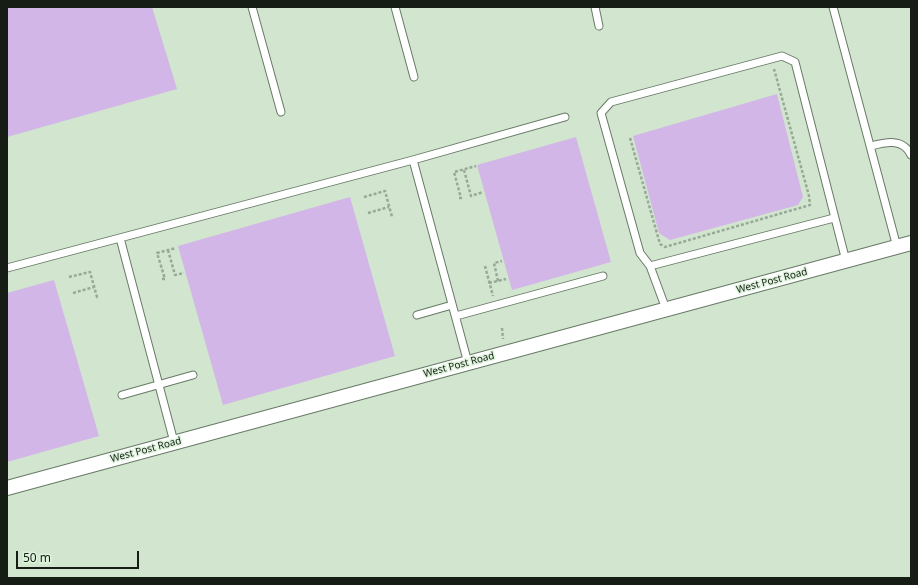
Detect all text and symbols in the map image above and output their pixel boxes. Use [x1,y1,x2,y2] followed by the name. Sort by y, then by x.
[735,266,809,296] street label: West Post Road
[422,350,496,380] street label: West Post Road
[109,435,183,465] street label: West Post Road
[18,543,141,569] scale bar
[23,549,51,566] text: 50 m

